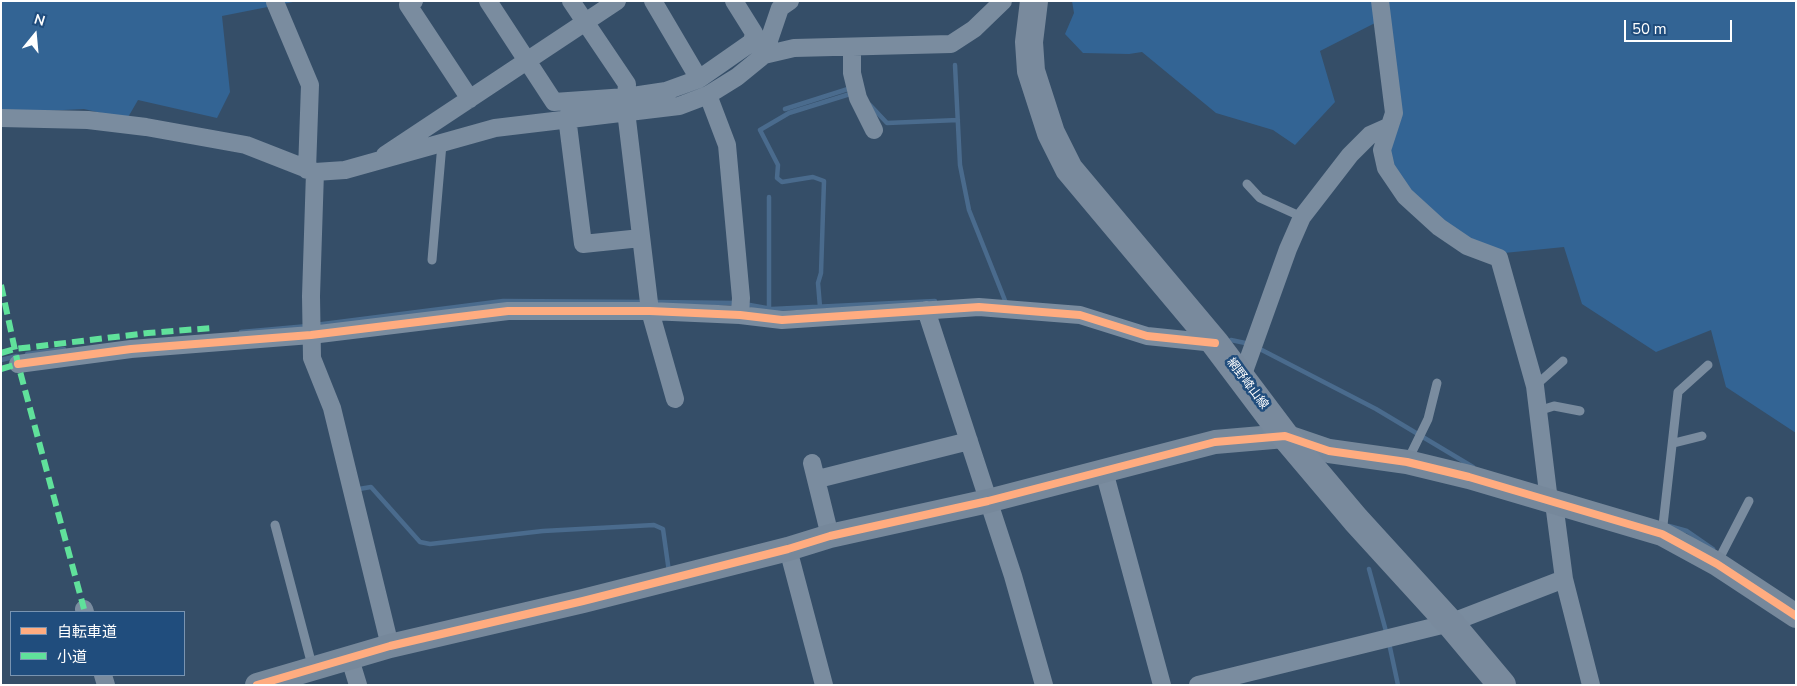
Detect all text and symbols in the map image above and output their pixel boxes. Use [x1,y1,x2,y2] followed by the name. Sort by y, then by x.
[10,10,60,60] north arrow
[32,10,47,31] text: N
[1627,10,1734,42] scale bar
[1632,19,1667,39] text: 50 m
[1223,356,1271,412] street label: 網野峰山線
[10,611,185,676] legend
[57,622,117,642] text: 自転車道
[57,647,87,667] text: 小道

